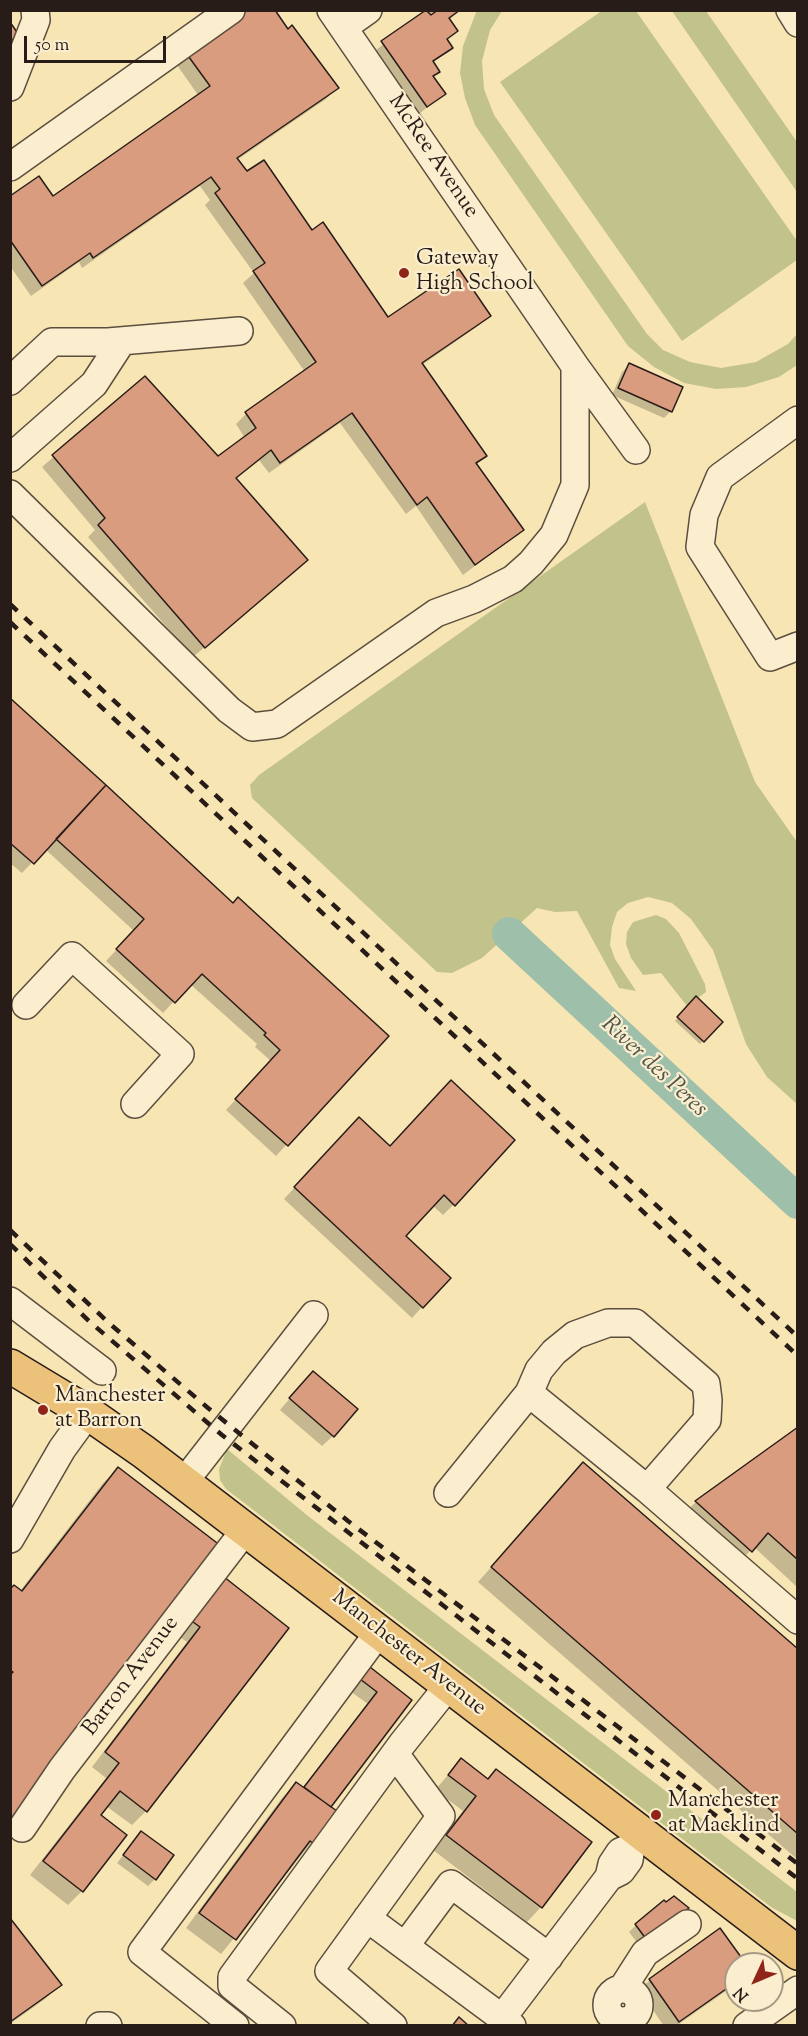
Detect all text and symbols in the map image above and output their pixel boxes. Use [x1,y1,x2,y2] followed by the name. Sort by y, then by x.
[27,24,170,62] scale bar
[35,33,69,59] text: 50 m
[381,90,483,224] street label: McRee Avenue
[416,247,534,298] place label: Gateway High School
[397,266,411,280] marker: Gateway High School
[594,1012,712,1124] water label: River des Peres
[55,1384,166,1436] place label: Manchester at Barron
[36,1403,50,1417] marker: Manchester at Barron
[325,1585,491,1723] street label: Manchester Avenue
[78,1612,186,1742] street label: Barron Avenue
[668,1789,780,1840] place label: Manchester at Macklind
[649,1808,663,1822] marker: Manchester at Macklind
[724,1952,784,2012] north arrow
[729,1981,755,2006] text: N

